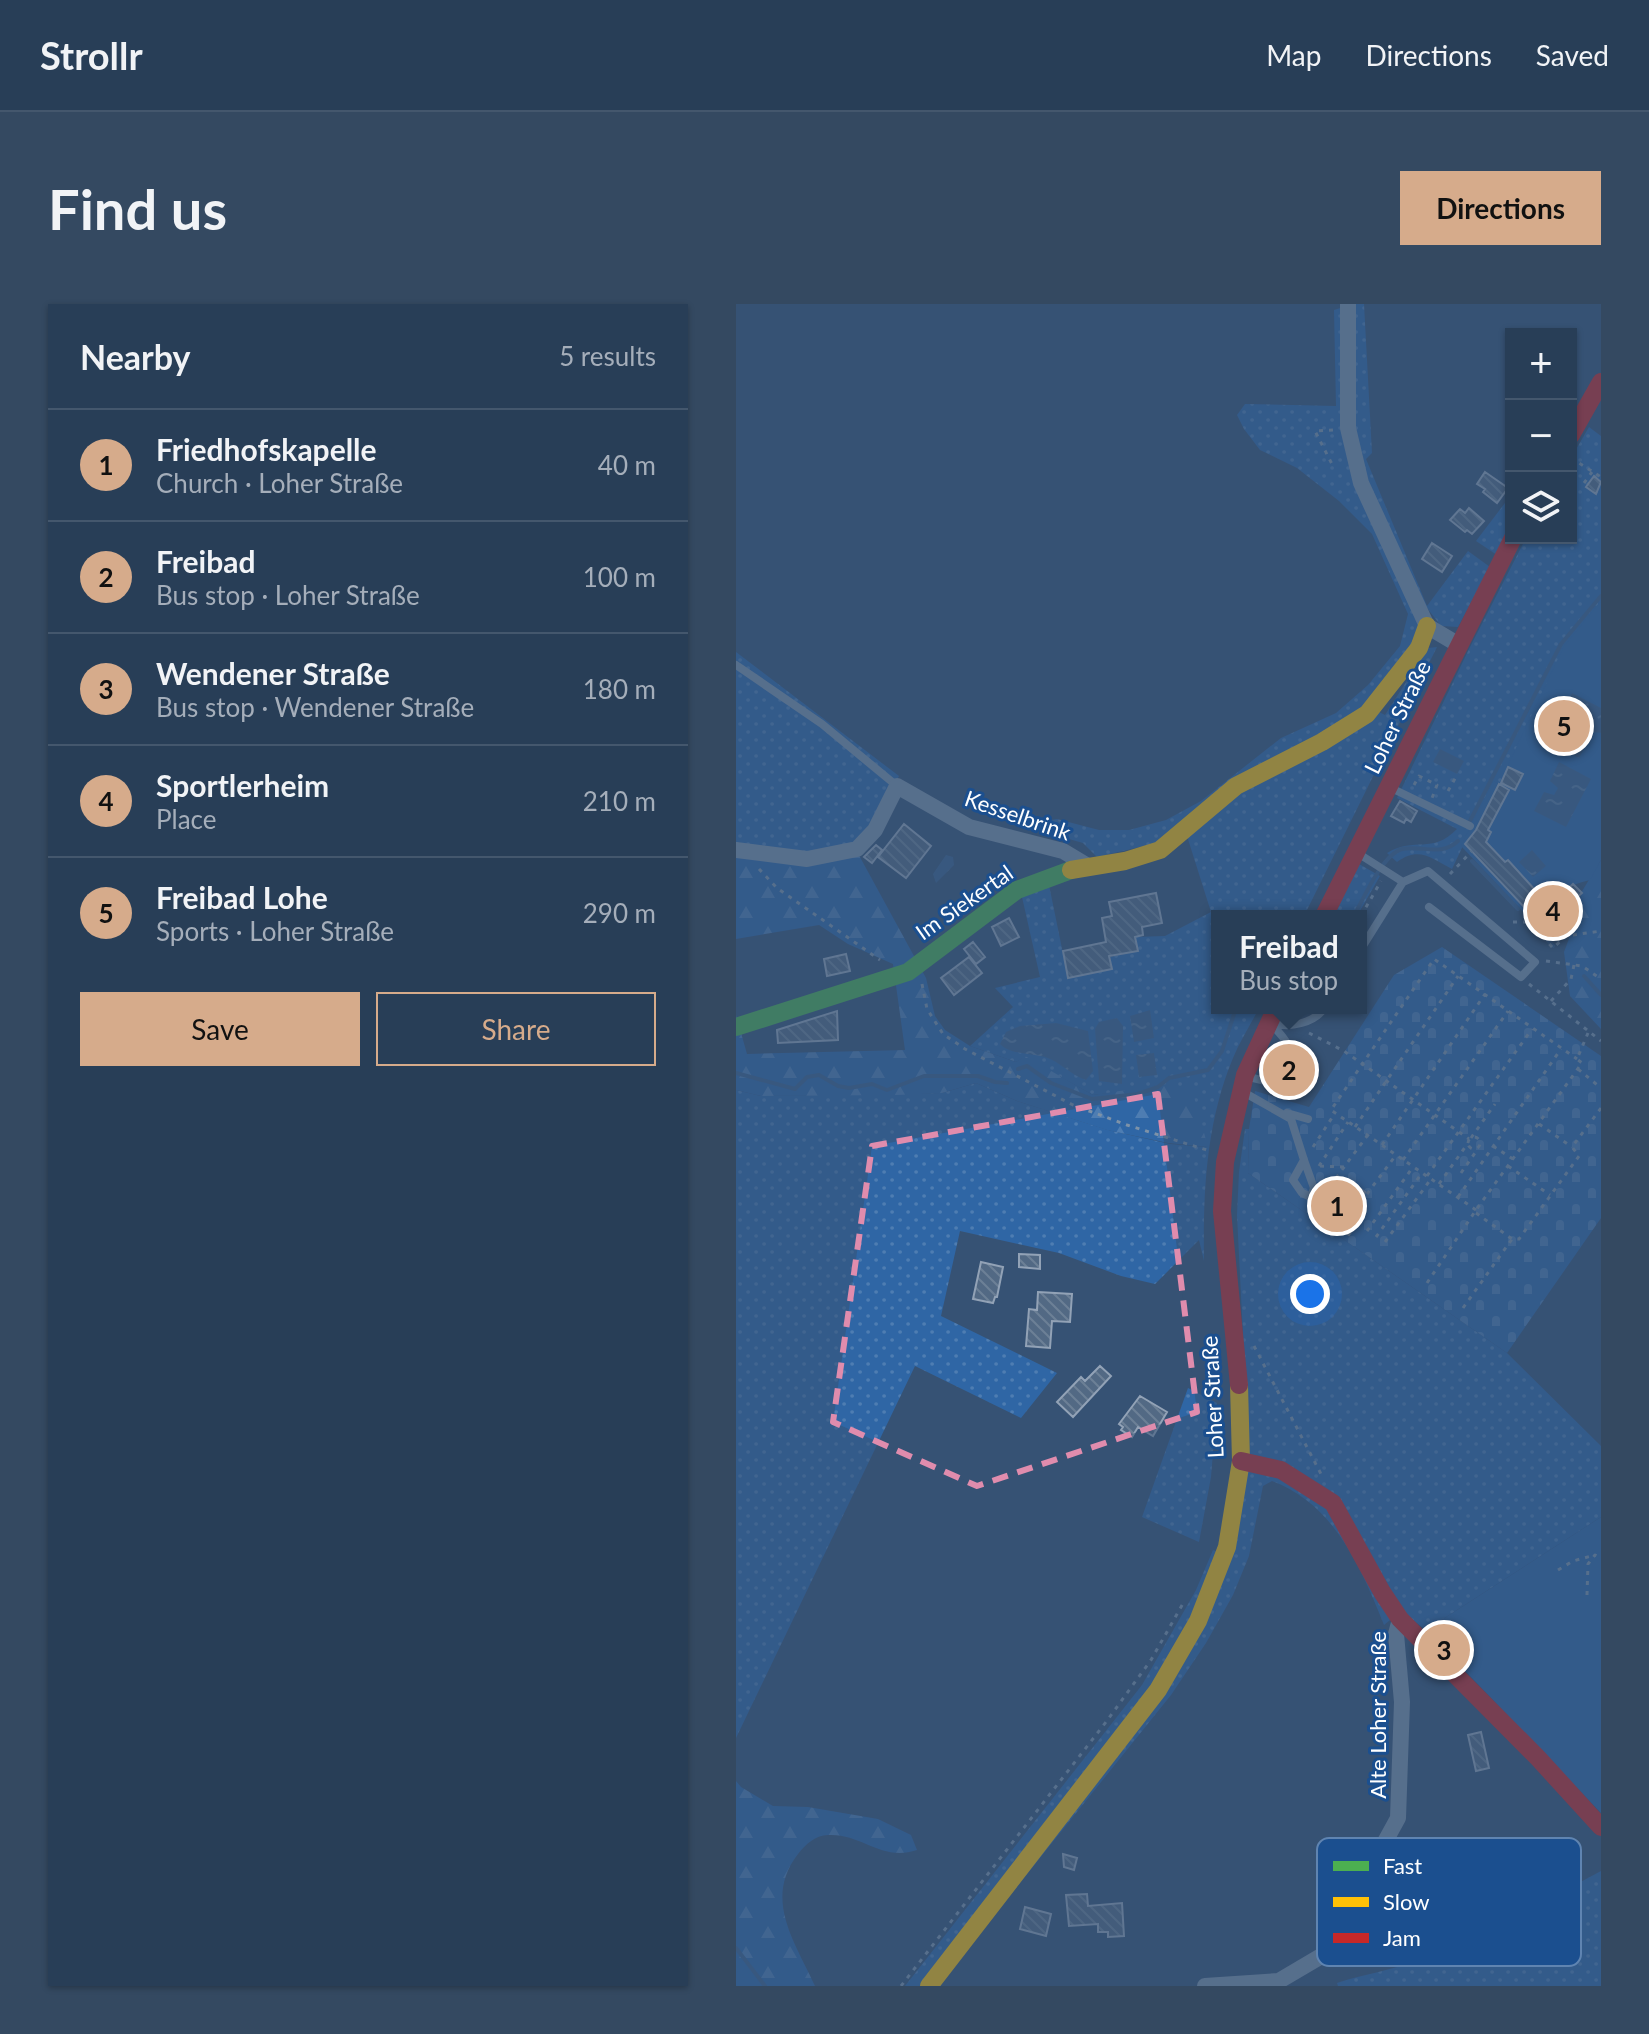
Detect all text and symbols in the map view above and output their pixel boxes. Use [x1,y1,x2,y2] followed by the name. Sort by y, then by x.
[40,32,143,78] text: Strollr
[1266,38,1321,72] text: Map
[1365,38,1492,72] text: Directions
[1536,38,1609,72] text: Saved
[1400,171,1601,245] button: Directions
[48,175,227,242] text: Find us
[1505,328,1577,544] map controls
[1505,328,1577,400] button: +
[80,336,191,377] text: Nearby
[559,340,656,372] text: 5 results
[1505,400,1577,472] button: −
[156,431,377,467] text: Friedhofskapelle
[98,449,114,481] text: 1
[598,449,656,481] text: 40 m
[156,467,403,499] text: Church · Loher Straße
[1505,472,1577,544] button: layers
[156,543,255,579] text: Freibad
[98,561,114,593] text: 2
[583,561,656,593] text: 100 m
[156,579,420,611] text: Bus stop · Loher Straße
[156,655,390,691] text: Wendener Straße
[1358,656,1436,778] street label: Loher Straße
[98,673,114,705] text: 3
[583,673,656,705] text: 180 m
[156,691,474,723] text: Bus stop · Wendener Straße
[1538,696,1590,756] pin: 5
[156,767,329,803] text: Sportlerheim
[961,784,1075,846] street label: Kesselbrink
[98,785,114,817] text: 4
[583,785,656,817] text: 210 m
[156,803,217,835] text: Place
[910,859,1018,945] street label: Im Siekertal
[156,879,328,915] text: Freibad Lohe
[1527,881,1579,941] pin: 4
[98,897,114,929] text: 5
[583,897,656,929] text: 290 m
[1211,910,1367,1014] popup
[156,915,394,947] text: Sports · Loher Straße
[1239,928,1339,964] text: Freibad
[1239,964,1338,996] text: Bus stop
[80,992,360,1066] button: Save
[376,992,656,1066] button: Share
[1263,1040,1315,1100] pin: 2
[1311,1176,1363,1236] pin: 1
[1290,1274,1330,1314] your location
[1195,1335,1229,1459] street label: Loher Straße
[1418,1620,1470,1680] pin: 3
[1364,1631,1391,1799] street label: Alte Loher Straße
[1317,1838,1581,1966] legend
[1383,1852,1422,1879] text: Fast
[1383,1888,1430,1915] text: Slow
[1383,1924,1421,1951] text: Jam

